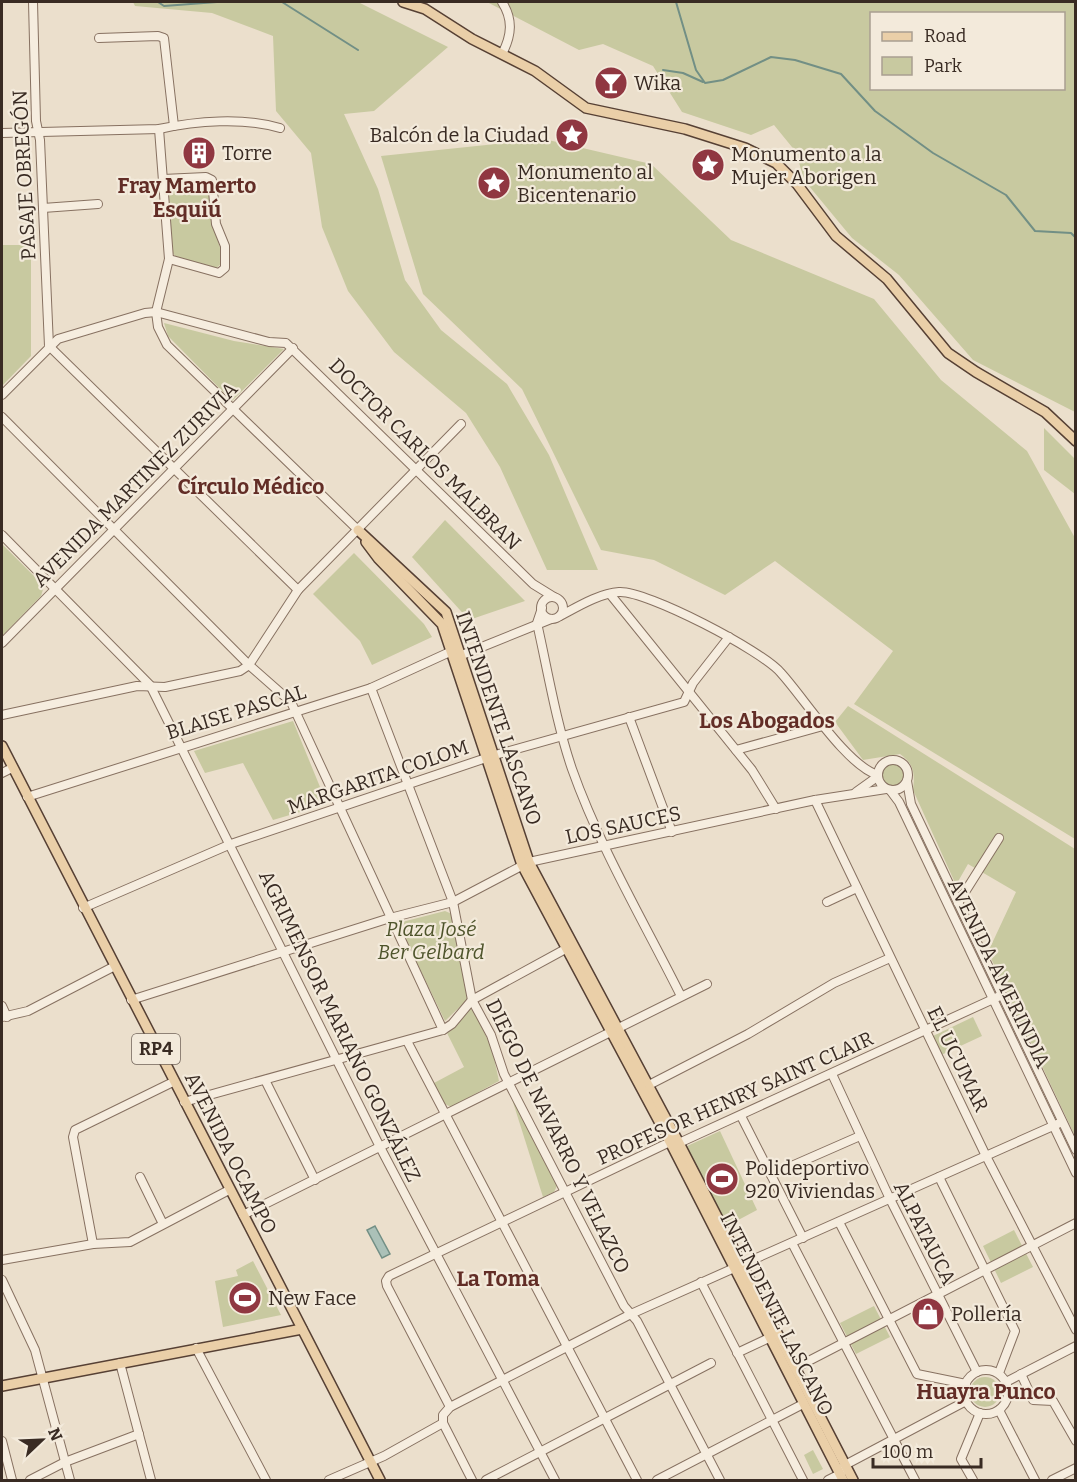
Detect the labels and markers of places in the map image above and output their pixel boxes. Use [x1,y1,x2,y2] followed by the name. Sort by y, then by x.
[593,65,629,101] bar icon: Wika
[634,71,681,95] place label: Wika
[554,117,590,153] place icon: Balcón de la Ciudad
[370,123,549,147] place label: Balcón de la Ciudad
[181,135,217,171] building icon: Torre
[222,141,272,165] place label: Torre
[731,142,882,190] place label: Monumento a la Mujer Aborigen
[690,147,726,183] place icon: Monumento a la Mujer Aborigen
[517,160,653,207] place label: Monumento al Bicentenario
[476,165,512,201] place icon: Monumento al Bicentenario
[745,1156,875,1203] place label: Polideportivo 920 Viviendas
[704,1161,740,1197] sports icon: Polideportivo 920 Viviendas
[227,1280,263,1316] sports icon: New Face
[268,1286,357,1310] place label: New Face
[910,1296,946,1332] shop icon: Pollería
[951,1302,1022,1326] place label: Pollería

